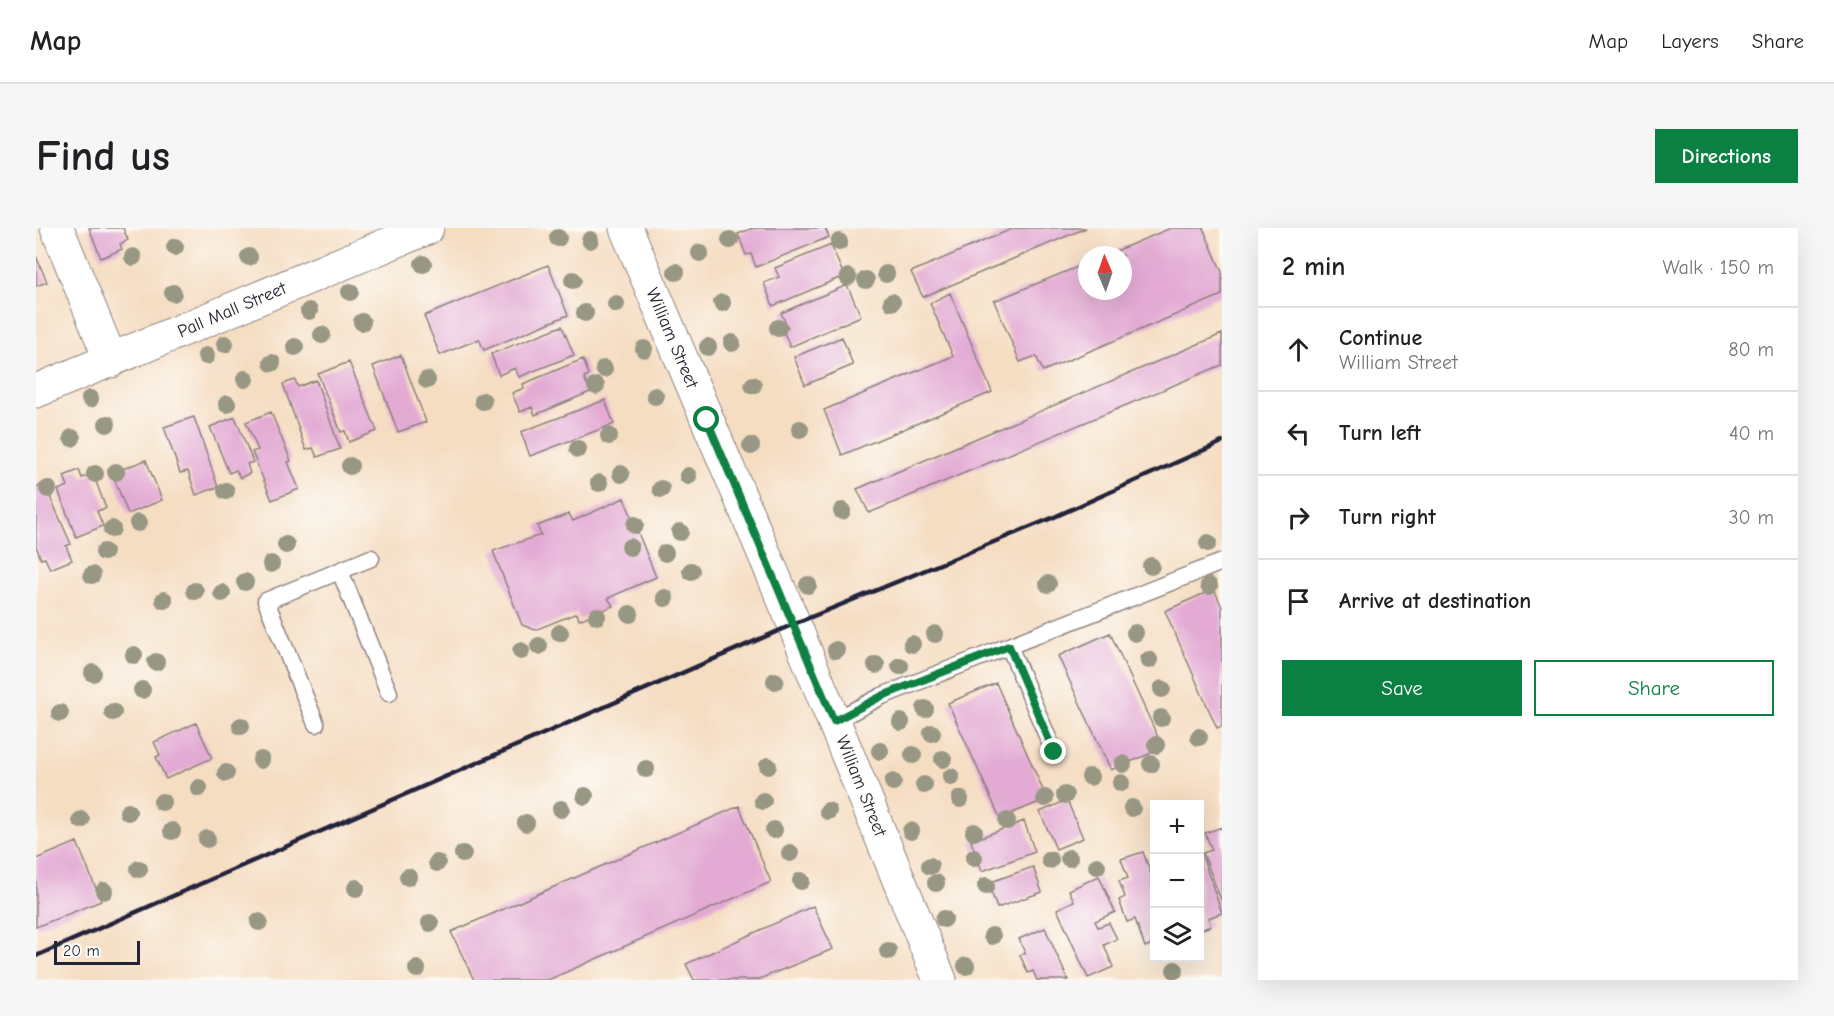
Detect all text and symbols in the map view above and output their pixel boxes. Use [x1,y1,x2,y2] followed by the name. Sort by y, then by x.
[30,25,81,57] text: Map
[1589,29,1628,53] text: Map
[1661,29,1719,53] text: Layers
[1752,29,1804,53] text: Share
[1655,129,1798,183] button: Directions
[36,132,170,181] text: Find us
[1078,246,1132,300] north arrow
[1282,252,1345,282] text: 2 min
[1663,256,1774,279] text: Walk · 150 m
[175,277,290,342] street label: Pall Mall Street
[641,285,703,392] street label: William Street
[1339,325,1422,351] text: Continue
[1282,333,1315,366] icon: ahead
[1728,338,1774,361] text: 80 m
[1339,351,1458,374] text: William Street
[693,406,719,432] route start
[1282,417,1315,450] icon: left
[1339,420,1421,446] text: Turn left
[1729,422,1774,445] text: 40 m
[1282,501,1315,534] icon: right
[1339,504,1436,530] text: Turn right
[1728,506,1774,529] text: 30 m
[1282,585,1315,618] icon: arrive
[1339,588,1531,614] text: Arrive at destination
[1282,660,1522,716] button: Save
[1534,660,1774,716] button: Share
[831,732,891,840] street label: William Street
[1040,738,1066,764] route end
[1150,800,1204,962] map controls
[1150,800,1204,854] button: +
[1150,854,1204,908] button: −
[1150,908,1204,962] button: layers
[54,938,140,966] scale bar
[63,942,100,960] text: 20 m

